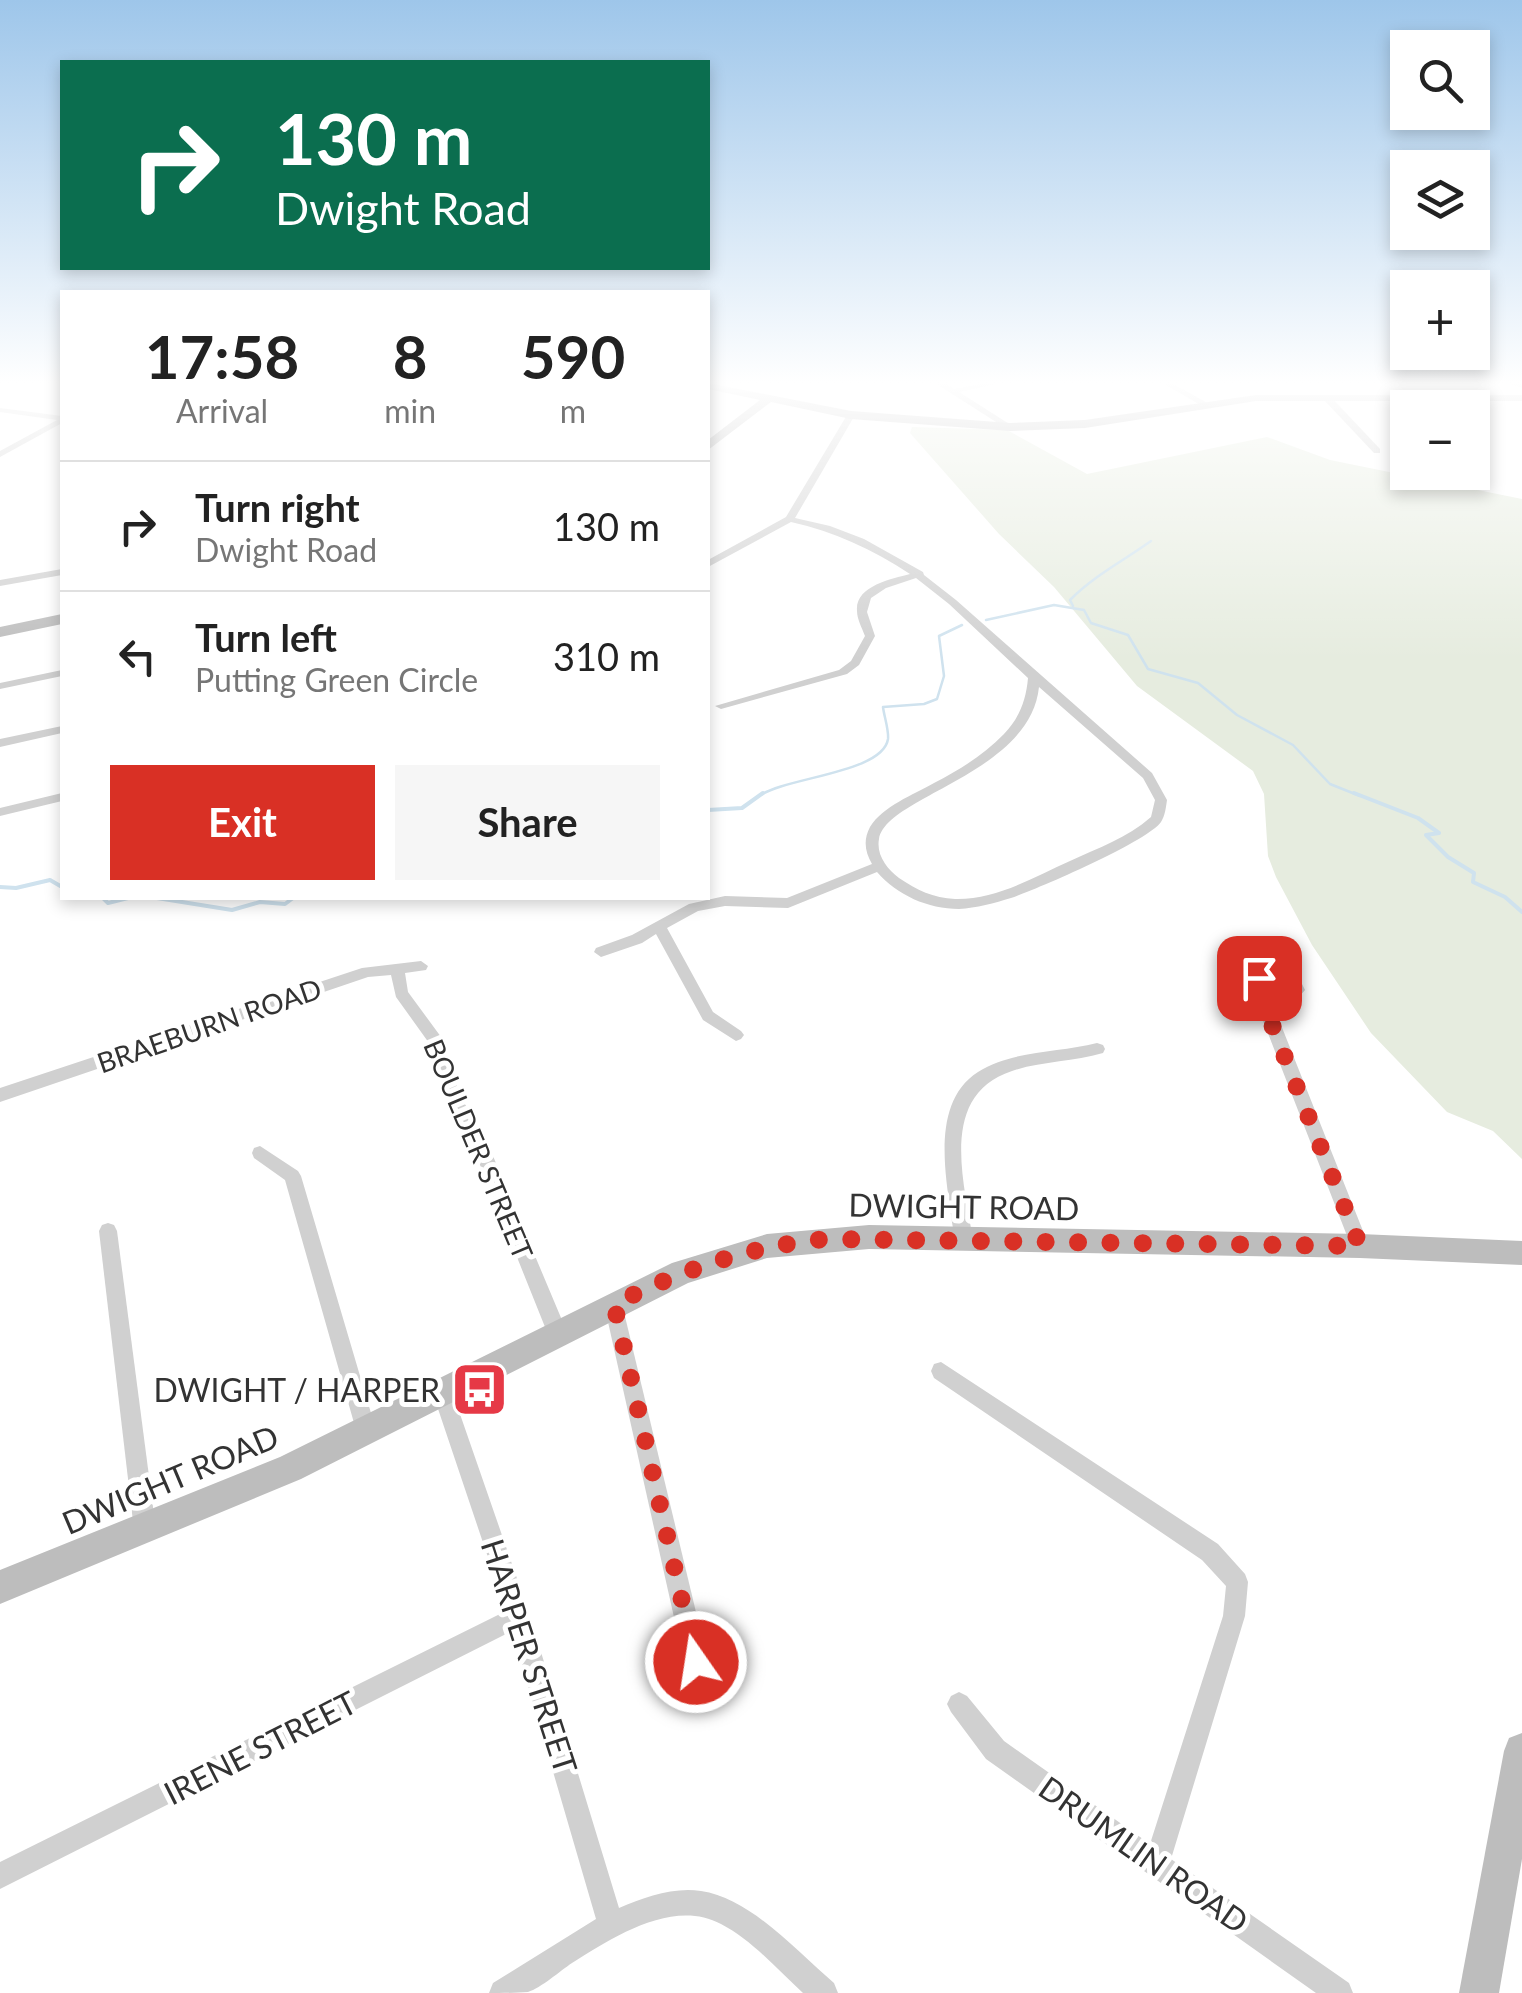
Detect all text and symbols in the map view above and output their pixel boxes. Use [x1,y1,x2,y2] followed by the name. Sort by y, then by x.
[1390,30,1490,490] map controls
[1390,30,1490,130] button: search
[275,96,472,180] text: 130 m
[110,100,240,230] icon: right
[1390,150,1490,250] button: layers
[275,181,531,235] text: Dwight Road
[1390,270,1490,370] button: +
[145,320,299,392] text: 17:58
[393,320,428,392] text: 8
[521,320,625,392] text: 590
[1390,390,1490,490] button: −
[176,391,268,430] text: Arrival
[384,391,436,430] text: min
[560,391,586,430] text: m
[195,484,360,530] text: Turn right
[110,499,165,554] icon: right
[553,503,660,549] text: 130 m
[195,530,377,569] text: Dwight Road
[195,614,337,660] text: Turn left
[110,629,165,684] icon: left
[553,633,660,679] text: 310 m
[195,660,478,699] text: Putting Green Circle
[110,765,375,880] button: Exit
[395,765,660,880] button: Share
[1217,936,1302,1021] pin
[1232,951,1287,1006] icon: arrive
[92,971,326,1079] street label: BRAEBURN ROAD
[417,1034,541,1265] street label: BOULDER STREET
[848,1184,1080,1228] street label: DWIGHT ROAD
[449,1359,509,1419] bus stop icon: DWIGHT / HARPER
[153,1370,440,1409] place label: DWIGHT / HARPER
[56,1416,284,1542] street label: DWIGHT ROAD
[474,1534,586,1778] street label: HARPER STREET
[644,1610,748,1714] position arrow
[157,1682,363,1812] street label: IRENE STREET
[1032,1767,1256,1941] street label: DRUMLIN ROAD

